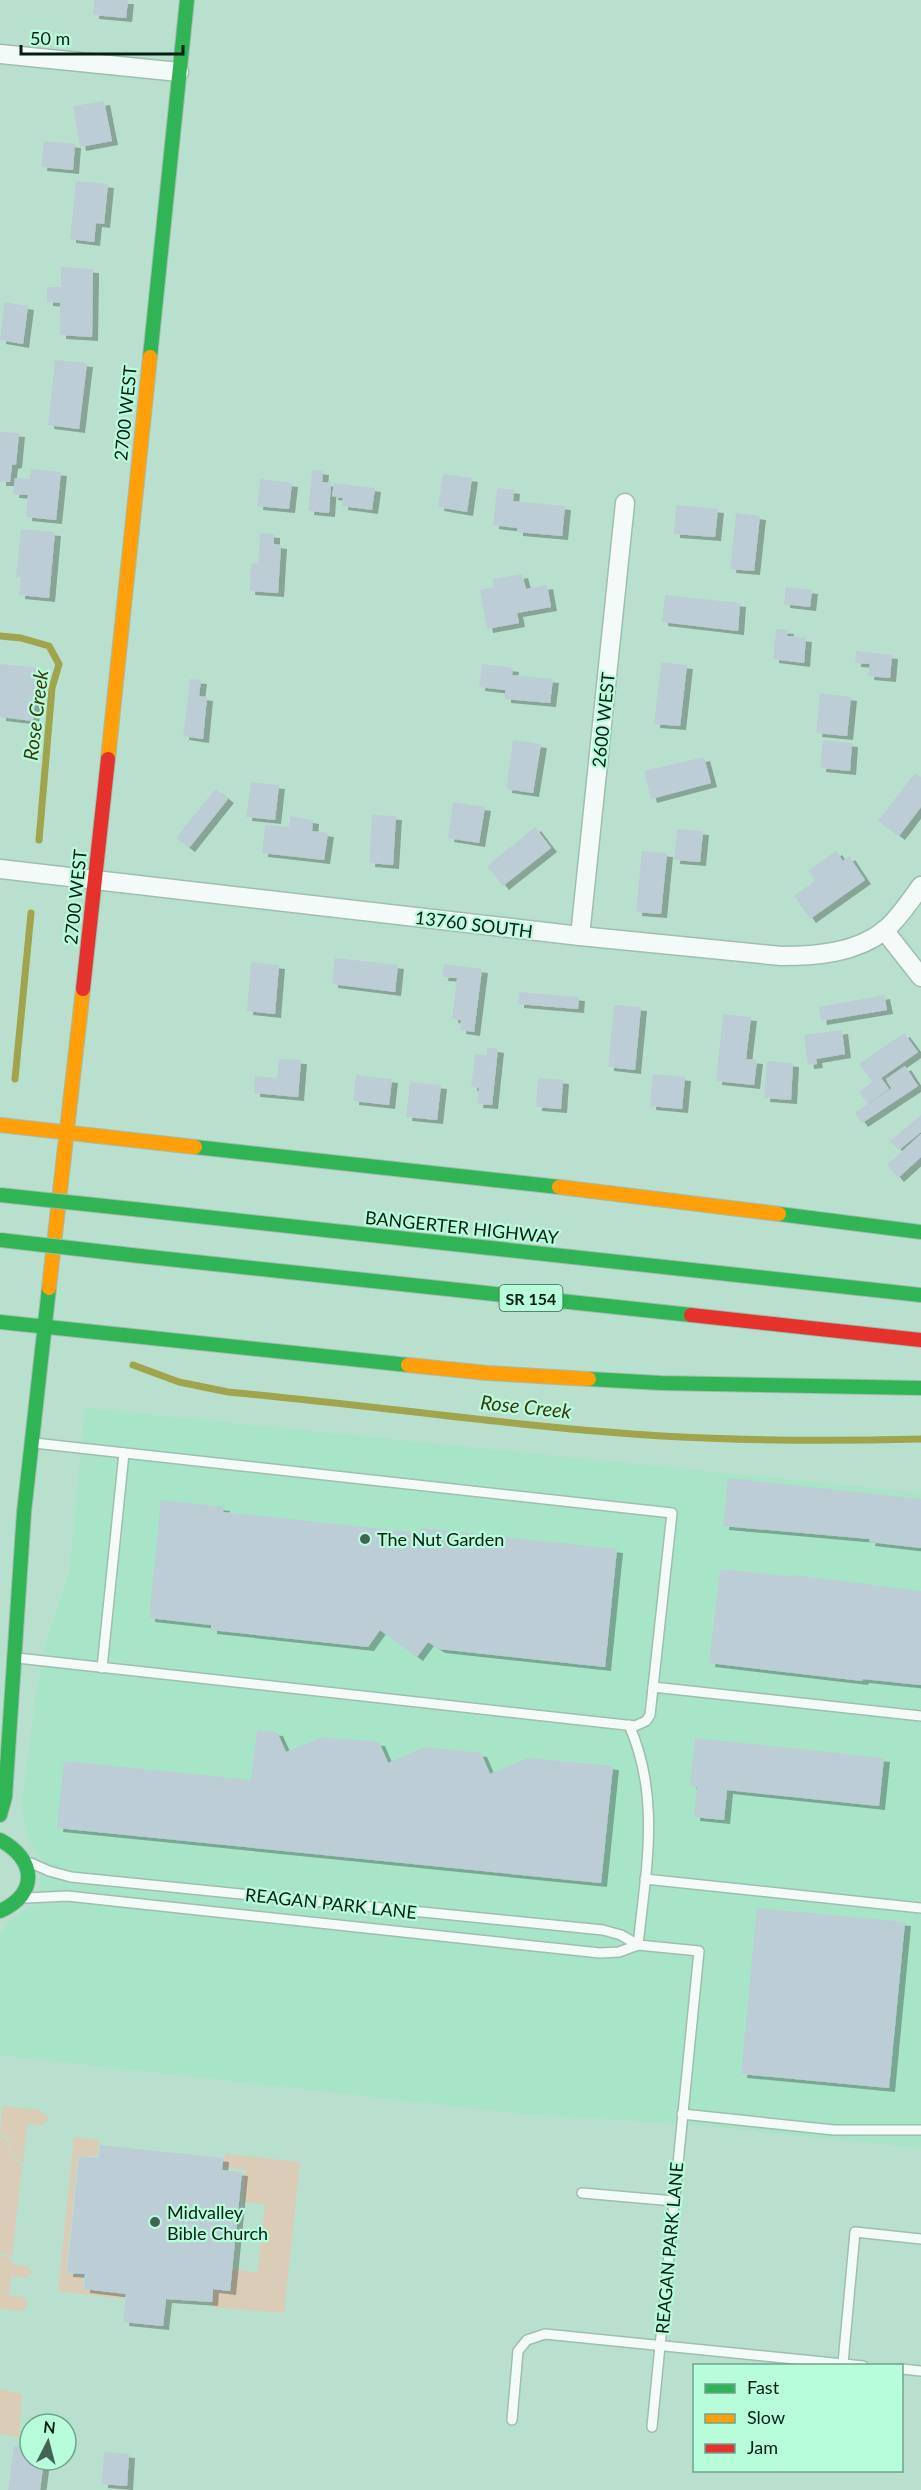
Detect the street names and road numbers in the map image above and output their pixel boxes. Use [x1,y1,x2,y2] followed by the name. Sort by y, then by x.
[109,364,141,462] street label: 2700 WEST
[587,671,619,769] street label: 2600 WEST
[59,848,91,946] street label: 2700 WEST
[414,906,534,942] street label: 13760 SOUTH
[364,1206,561,1248] street label: BANGERTER HIGHWAY
[500,1285,562,1311] road number: SR 154
[244,1883,418,1923] street label: REAGAN PARK LANE
[651,2161,687,2335] street label: REAGAN PARK LANE

